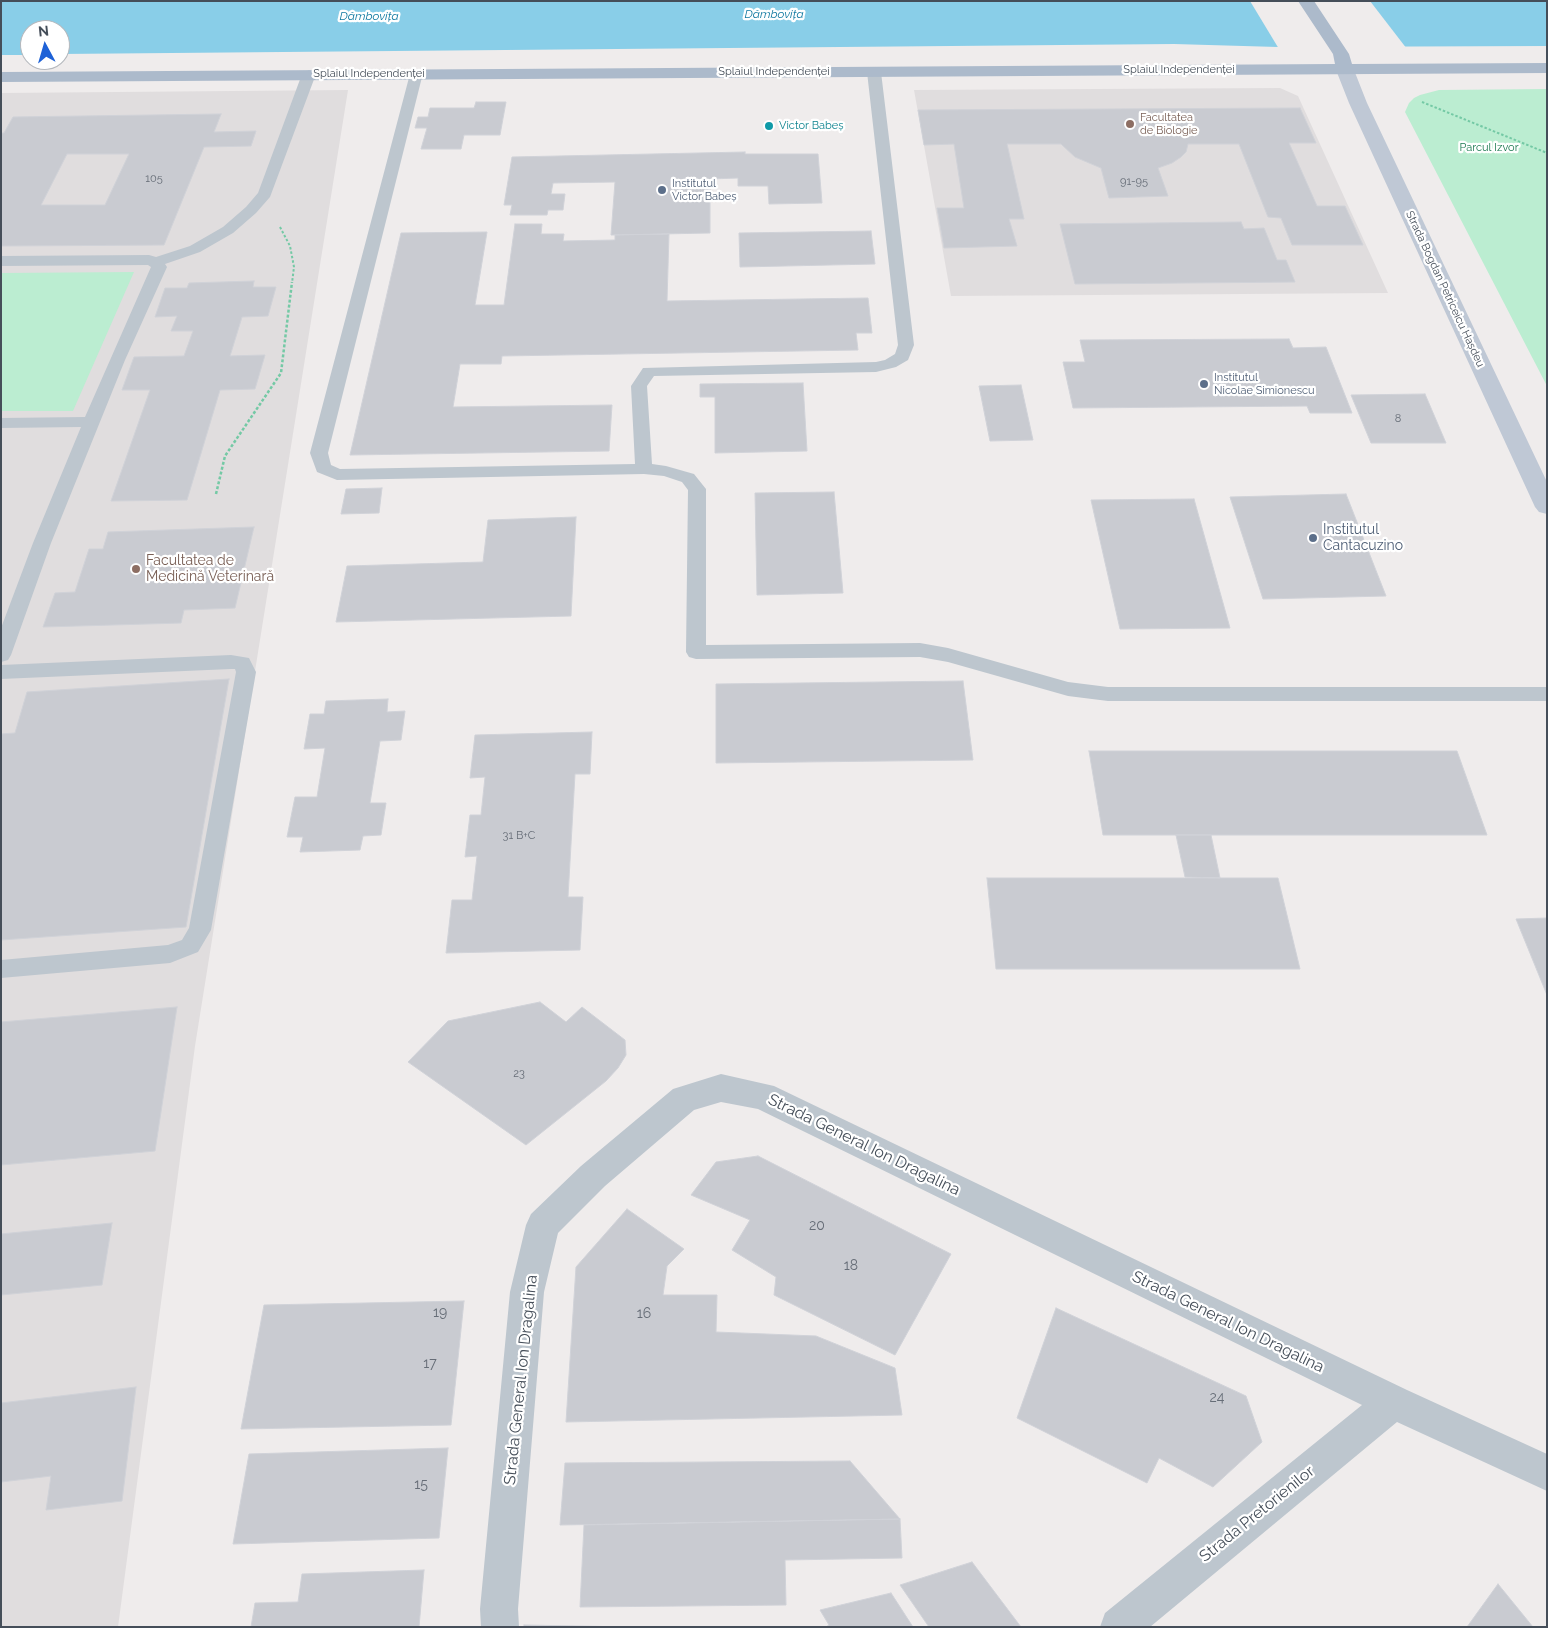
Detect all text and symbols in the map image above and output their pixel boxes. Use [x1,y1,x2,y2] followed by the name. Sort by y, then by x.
[744,7,804,21] water label: Dâmbovița
[339,9,399,23] water label: Dâmbovița
[20,20,70,70] north arrow
[37,23,50,40] text: N
[1123,63,1235,77] street label: Splaiul Independenței
[718,65,830,79] street label: Splaiul Independenței
[313,67,425,81] street label: Splaiul Independenței
[1140,111,1198,137] place label: Facultatea de Biologie
[1124,118,1136,130] marker: Facultatea de Biologie
[779,119,844,133] place label: Victor Babeș
[763,120,775,132] marker: Victor Babeș
[1459,141,1519,155] park label: Parcul Izvor
[145,172,163,186] house number: 105
[1120,175,1148,189] house number: 91-95
[672,177,737,203] place label: Institutul Victor Babeș
[656,184,668,196] marker: Institutul Victor Babeș
[1403,209,1487,369] street label: Strada Bogdan Petriceicu Hașdeu
[1214,371,1315,397] place label: Institutul Nicolae Simionescu
[1198,378,1210,390] marker: Institutul Nicolae Simionescu
[1395,412,1401,426] house number: 8
[1323,522,1403,554] place label: Institutul Cantacuzino
[1307,532,1319,544] marker: Institutul Cantacuzino
[146,553,274,586] place label: Facultatea de Medicină Veterinară
[130,563,142,575] marker: Facultatea de Medicină Veterinară
[503,829,535,843] house number: 31 B+C
[513,1067,525,1081] house number: 23
[765,1090,963,1200] street label: Strada General Ion Dragalina
[809,1218,825,1234] house number: 20
[844,1258,858,1274] house number: 18
[1129,1267,1327,1377] street label: Strada General Ion Dragalina
[500,1274,542,1486] street label: Strada General Ion Dragalina
[433,1305,447,1321] house number: 19
[637,1306,651,1322] house number: 16
[423,1356,437,1372] house number: 17
[1210,1390,1224,1406] house number: 24
[1196,1462,1318,1566] street label: Strada Pretorienilor
[414,1477,428,1493] house number: 15

